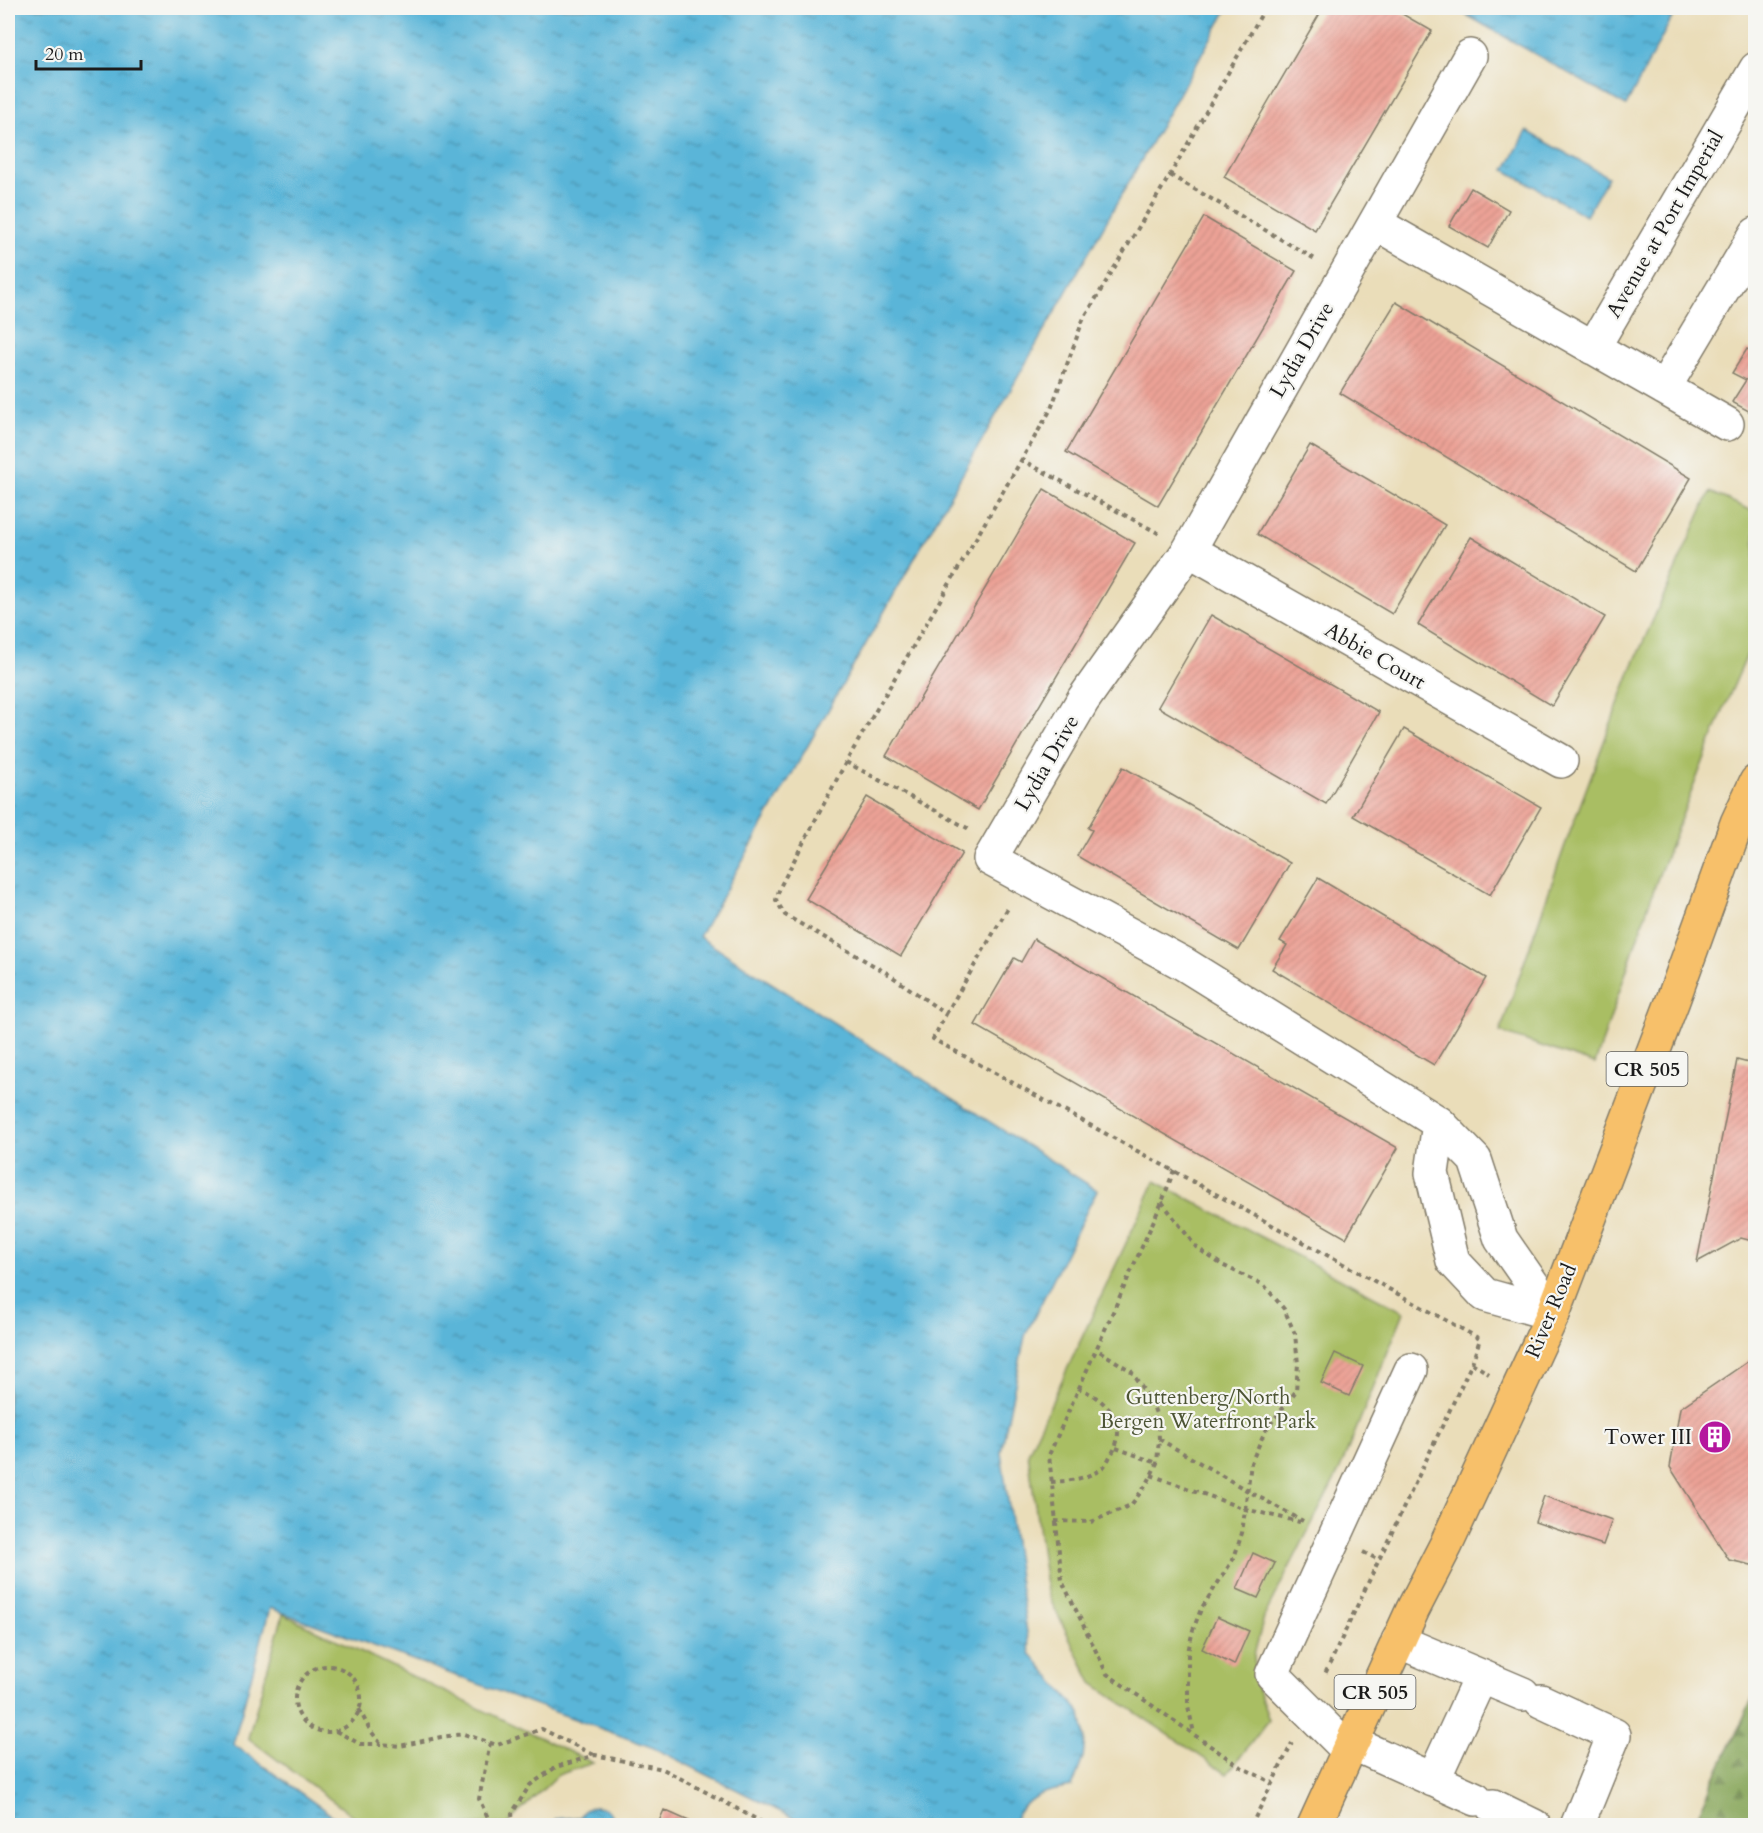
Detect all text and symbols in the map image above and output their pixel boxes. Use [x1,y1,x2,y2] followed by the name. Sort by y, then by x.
[36,33,141,71] scale bar
[45,42,84,67] text: 20 m
[1599,125,1731,323] street label: Avenue at Port Imperial
[1263,297,1341,403] street label: Lydia Drive
[1319,615,1431,697] street label: Abbie Court
[1008,710,1086,816] street label: Lydia Drive
[1606,1052,1688,1086] road number: CR 505
[1518,1259,1584,1363] street label: River Road
[1100,1383,1317,1436] park label: Guttenberg/North Bergen Waterfront Park
[1697,1419,1733,1455] building icon: Tower III
[1604,1423,1692,1452] place label: Tower III
[1334,1675,1416,1709] road number: CR 505

